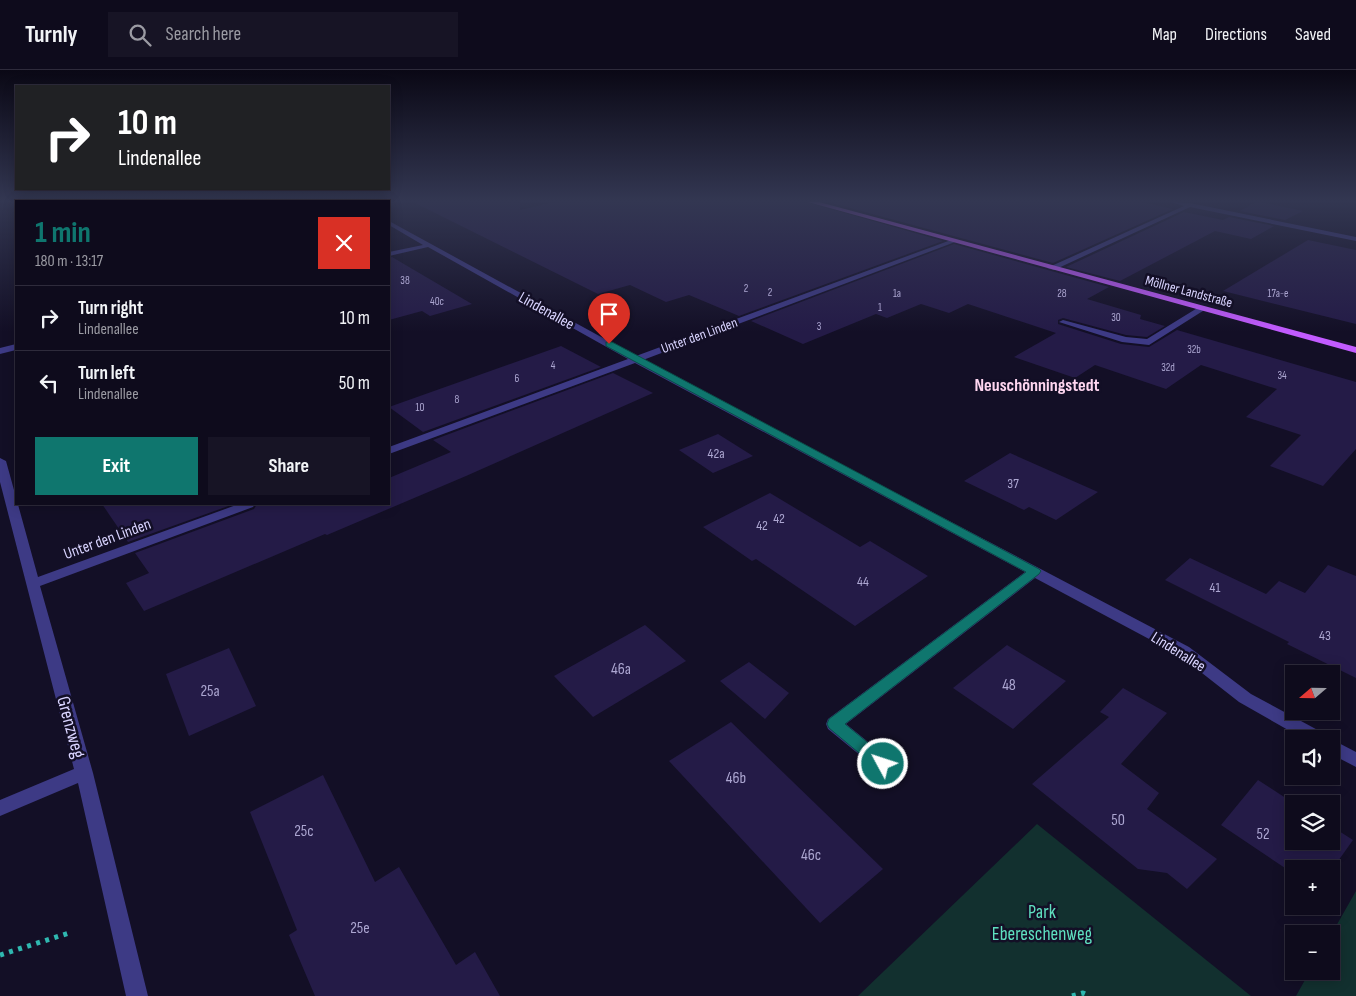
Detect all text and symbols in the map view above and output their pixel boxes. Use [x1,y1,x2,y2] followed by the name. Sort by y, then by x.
[108,12,458,57] search box
[25,20,78,49] text: Turnly
[126,21,154,49] icon: search
[166,23,241,46] text: Search here
[1152,24,1177,45] text: Map
[1205,24,1267,45] text: Directions
[1295,24,1331,45] text: Saved
[118,102,177,145] text: 10 m
[35,105,100,170] icon: right
[118,145,201,172] text: Lindenallee
[35,215,91,251] text: 1 min
[318,217,370,269] button: close
[35,252,103,271] text: 180 m · 13:17
[1143,272,1234,311] street label: Möllner Landstraße
[400,274,410,287] house number: 38
[744,282,749,295] house number: 2
[768,286,773,299] house number: 2
[893,287,901,300] house number: 1a
[1057,287,1067,300] house number: 28
[1268,287,1288,300] house number: 17a-e
[515,288,577,334] street label: Lindenallee
[588,293,630,344] pin
[430,295,444,308] house number: 40c
[78,297,143,320] text: Turn right
[595,300,623,328] icon: arrive
[878,301,882,314] house number: 1
[35,304,63,332] icon: right
[340,307,370,330] text: 10 m
[1111,311,1121,324] house number: 30
[659,314,740,357] street label: Unter den Linden
[78,320,139,339] text: Lindenallee
[817,320,822,333] house number: 3
[1187,343,1201,356] house number: 32b
[551,359,556,372] house number: 4
[1161,361,1175,374] house number: 32d
[78,362,135,385] text: Turn left
[35,369,63,397] icon: left
[1277,369,1287,382] house number: 34
[339,372,370,395] text: 50 m
[515,372,520,385] house number: 6
[974,375,1100,396] district label: Neuschönningstedt
[78,385,139,404] text: Lindenallee
[455,393,460,406] house number: 8
[416,401,424,414] house number: 10
[35,437,198,495] button: Exit
[208,437,370,495] button: Share
[707,445,725,462] house number: 42a
[1007,475,1019,492] house number: 37
[773,510,785,527] house number: 42
[61,515,154,564] street label: Unter den Linden
[756,517,768,534] house number: 42
[857,573,869,590] house number: 44
[1210,579,1220,596] house number: 41
[1319,627,1331,644] house number: 43
[1147,628,1209,676] street label: Lindenallee
[611,660,631,679] house number: 46a
[1285,665,1340,720] north arrow
[1285,665,1340,980] map controls
[1002,676,1016,695] house number: 48
[200,682,220,701] house number: 25a
[51,694,90,761] street label: Grenzweg
[1285,730,1340,785] button: sound
[856,737,908,789] position arrow
[726,769,746,788] house number: 46b
[1285,795,1340,850] button: layers
[1111,811,1125,830] house number: 50
[294,822,314,841] house number: 25c
[1256,825,1270,844] house number: 52
[801,846,821,865] house number: 46c
[1285,860,1340,915] button: +
[992,901,1093,946] park label: Park Ebereschenweg
[350,919,370,938] house number: 25e
[1285,925,1340,980] button: −

